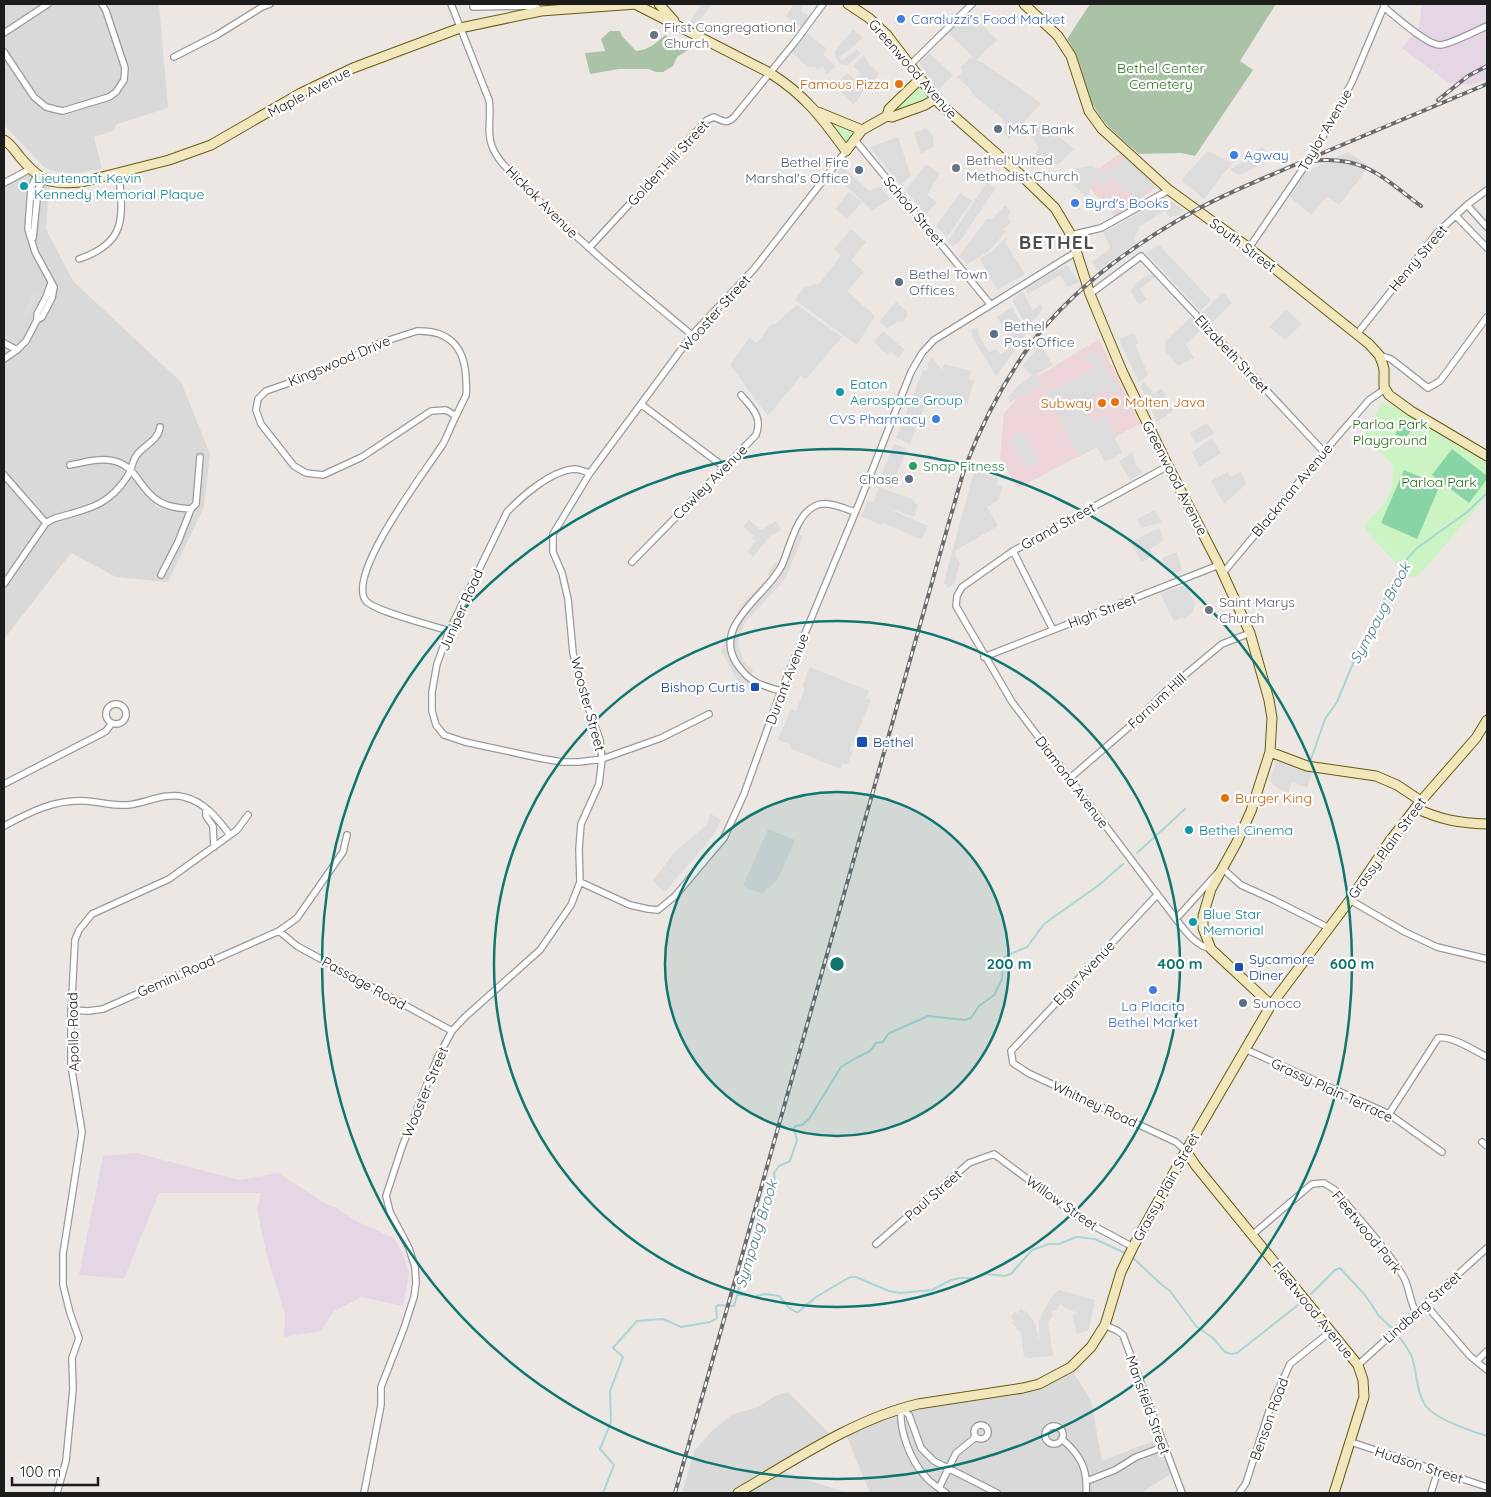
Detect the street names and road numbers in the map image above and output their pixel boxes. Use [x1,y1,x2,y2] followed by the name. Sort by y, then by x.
[865,15,961,123] street label: Greenwood Avenue
[264,63,354,121] street label: Maple Avenue
[1294,86,1356,174] street label: Taylor Avenue
[624,116,713,210] street label: Golden Hill Street
[502,162,582,242] street label: Hickok Avenue
[880,173,948,250] street label: School Street
[1206,214,1280,276] street label: South Street
[1385,221,1451,295] street label: Henry Street
[676,271,754,355] street label: Wooster Street
[1191,311,1273,397] street label: Elizabeth Street
[285,331,393,391] street label: Kingswood Drive
[1138,418,1212,538] street label: Greenwood Avenue
[1248,440,1336,540] street label: Blackman Avenue
[669,441,751,523] street label: Cawley Avenue
[1018,498,1098,554] street label: Grand Street
[435,566,487,654] street label: Juniper Road
[1065,590,1139,632] street label: High Street
[761,631,813,727] street label: Durant Avenue
[567,655,609,753] street label: Wooster Street
[1124,669,1190,733] street label: Farnum Hill
[1031,732,1113,832] street label: Diamond Avenue
[1344,793,1430,902] street label: Grassy Plain Street
[1049,937,1119,1009] street label: Elgin Avenue
[134,951,218,1001] street label: Gemini Road
[319,952,409,1014] street label: Passage Road
[63,992,83,1072] street label: Apollo Road
[398,1044,452,1140] street label: Wooster Street
[1268,1054,1396,1126] street label: Grassy Plain Terrace
[1050,1076,1140,1132] street label: Whitney Road
[1129,1129,1203,1245] street label: Grassy Plain Street
[901,1165,965,1225] street label: Paul Street
[1022,1172,1102,1235] street label: Willow Street
[1328,1187,1406,1277] street label: Fleetwood Park
[1268,1258,1358,1362] street label: Fleetwood Avenue
[1379,1267,1465,1347] street label: Lindberg Street
[1122,1353,1174,1457] street label: Mansfield Street
[1246,1375,1292,1463] street label: Benson Road
[1373,1442,1466,1488] street label: Hudson Street

